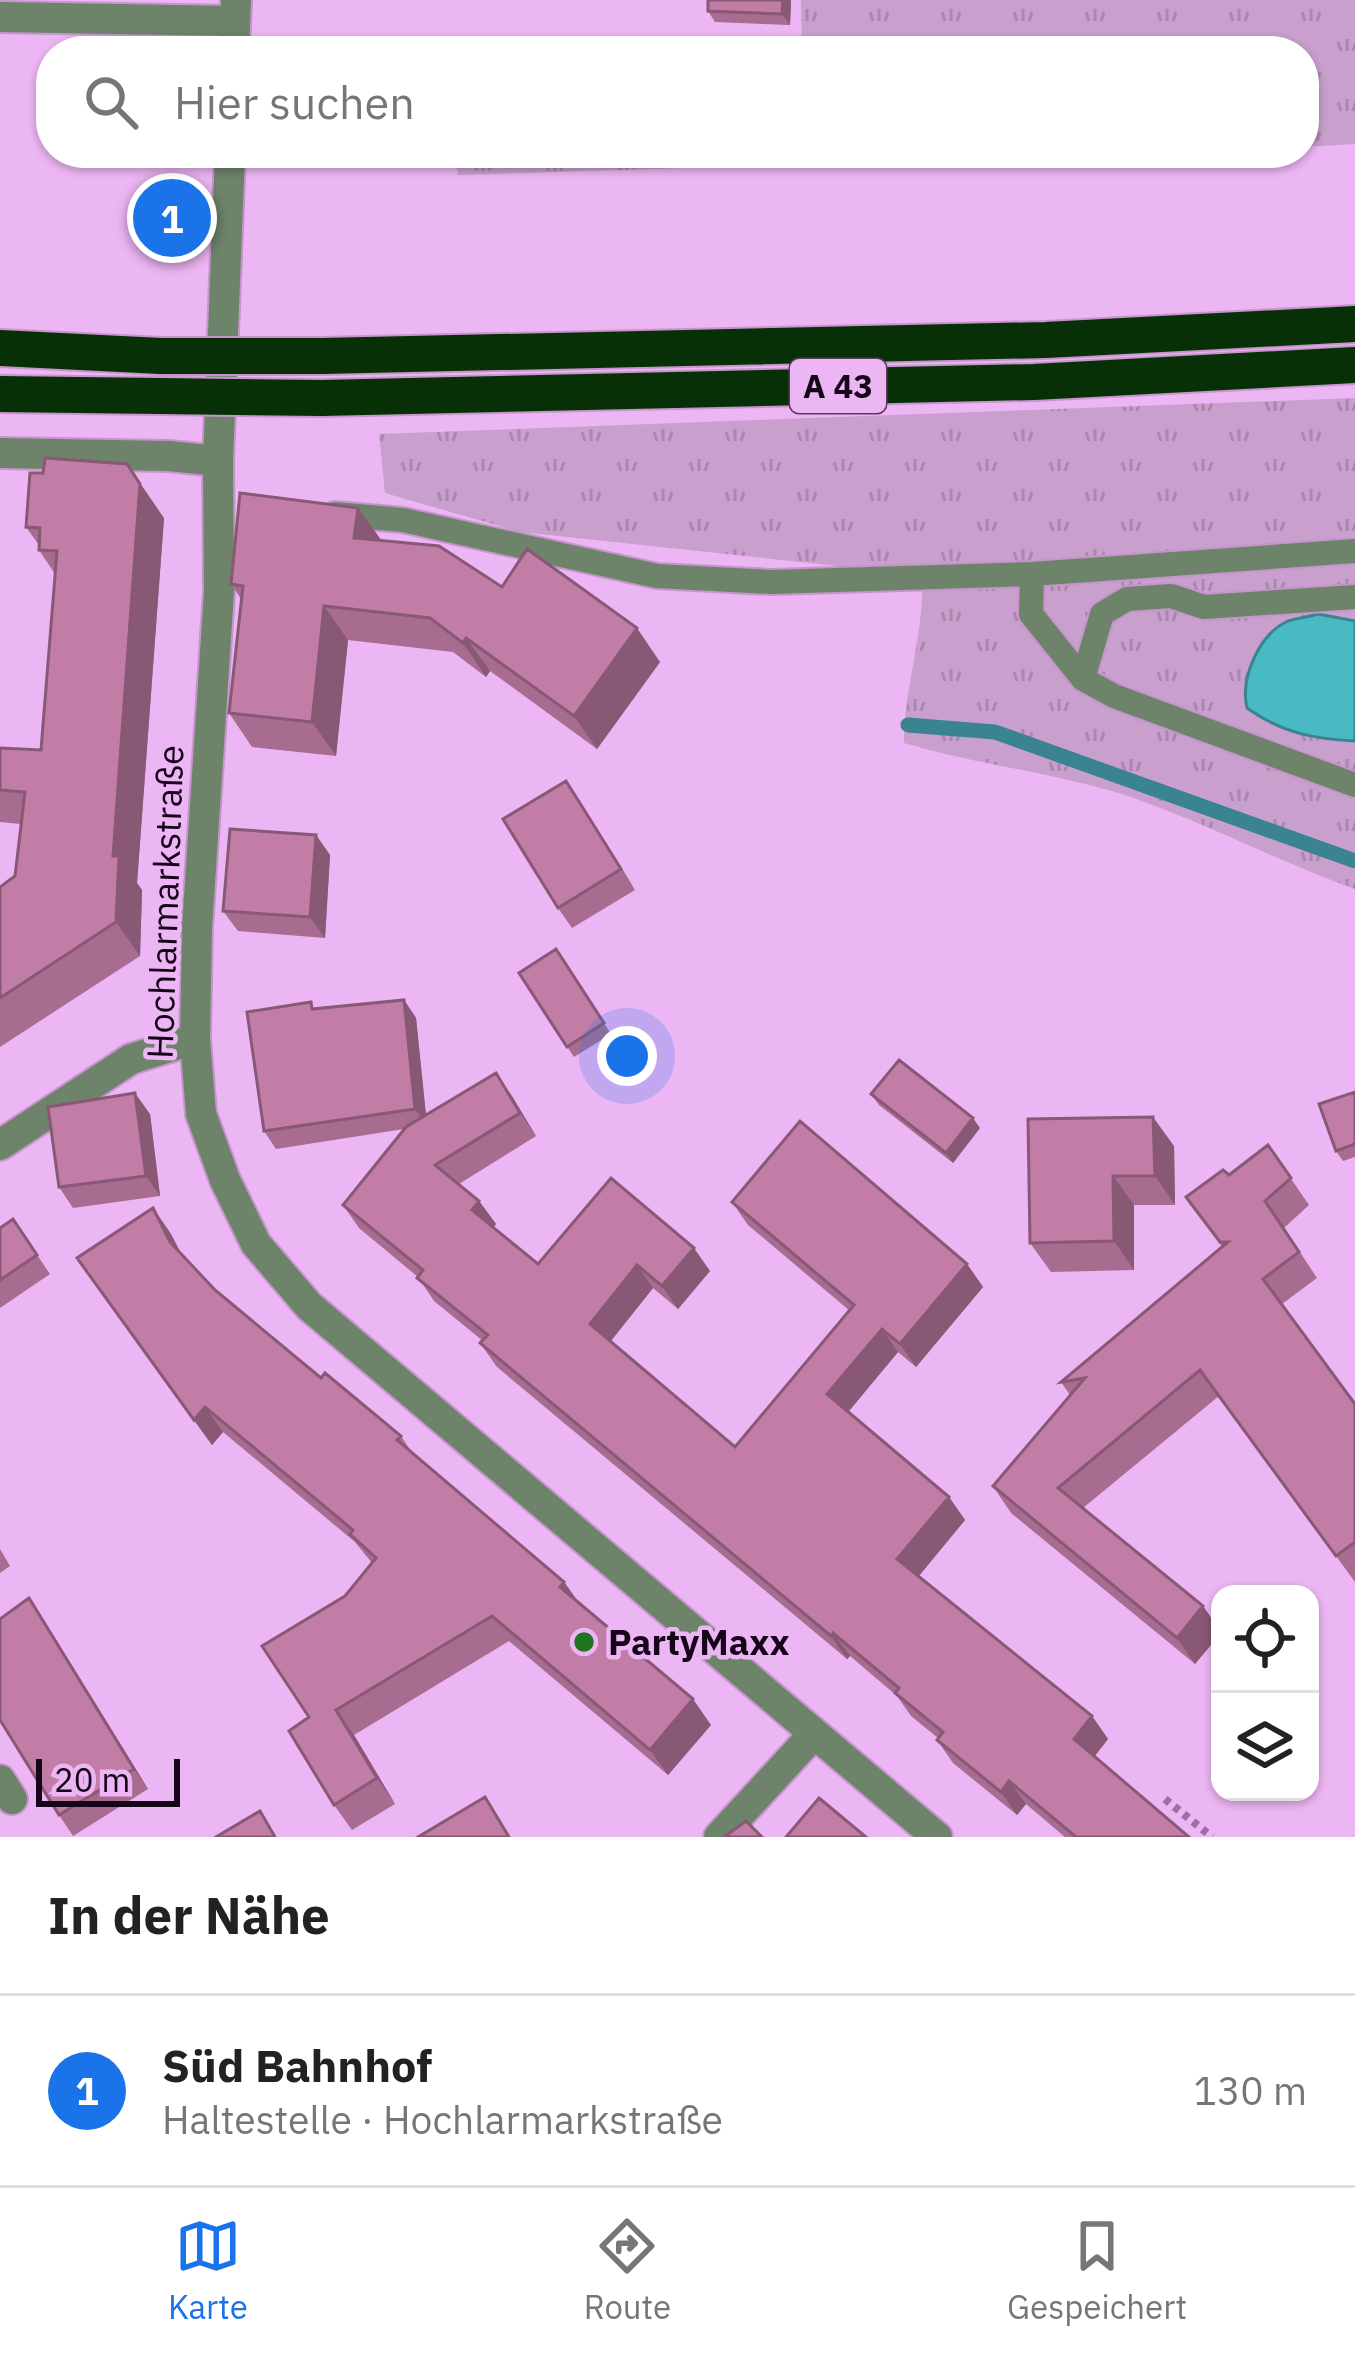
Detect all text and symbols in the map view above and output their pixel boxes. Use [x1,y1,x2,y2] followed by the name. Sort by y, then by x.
[36,36,1319,168] search box
[78,69,144,135] icon: search
[174,73,415,131] text: Hier suchen
[133,173,211,263] pin: 1
[790,359,886,413] road number: A 43
[136,744,193,1060] street label: Hochlarmarkstraße
[597,1026,657,1086] your location
[1211,1585,1319,1801] map controls
[1211,1585,1319,1693] button: locate
[608,1618,790,1665] place label: PartyMaxx
[571,1629,597,1655] marker: PartyMaxx
[1211,1693,1319,1801] button: layers
[36,1753,180,1806] scale bar
[54,1758,130,1801] text: 20 m
[48,1882,330,1948] text: In der Nähe
[162,2036,432,2094] text: Süd Bahnhof
[75,2065,99,2116] text: 1
[1194,2065,1307,2116] text: 130 m
[162,2094,723,2145] text: Haltestelle · Hochlarmarkstraße
[168,2213,248,2328] tab: Karte
[584,2213,671,2328] tab: Route
[1007,2213,1187,2328] tab: Gespeichert

